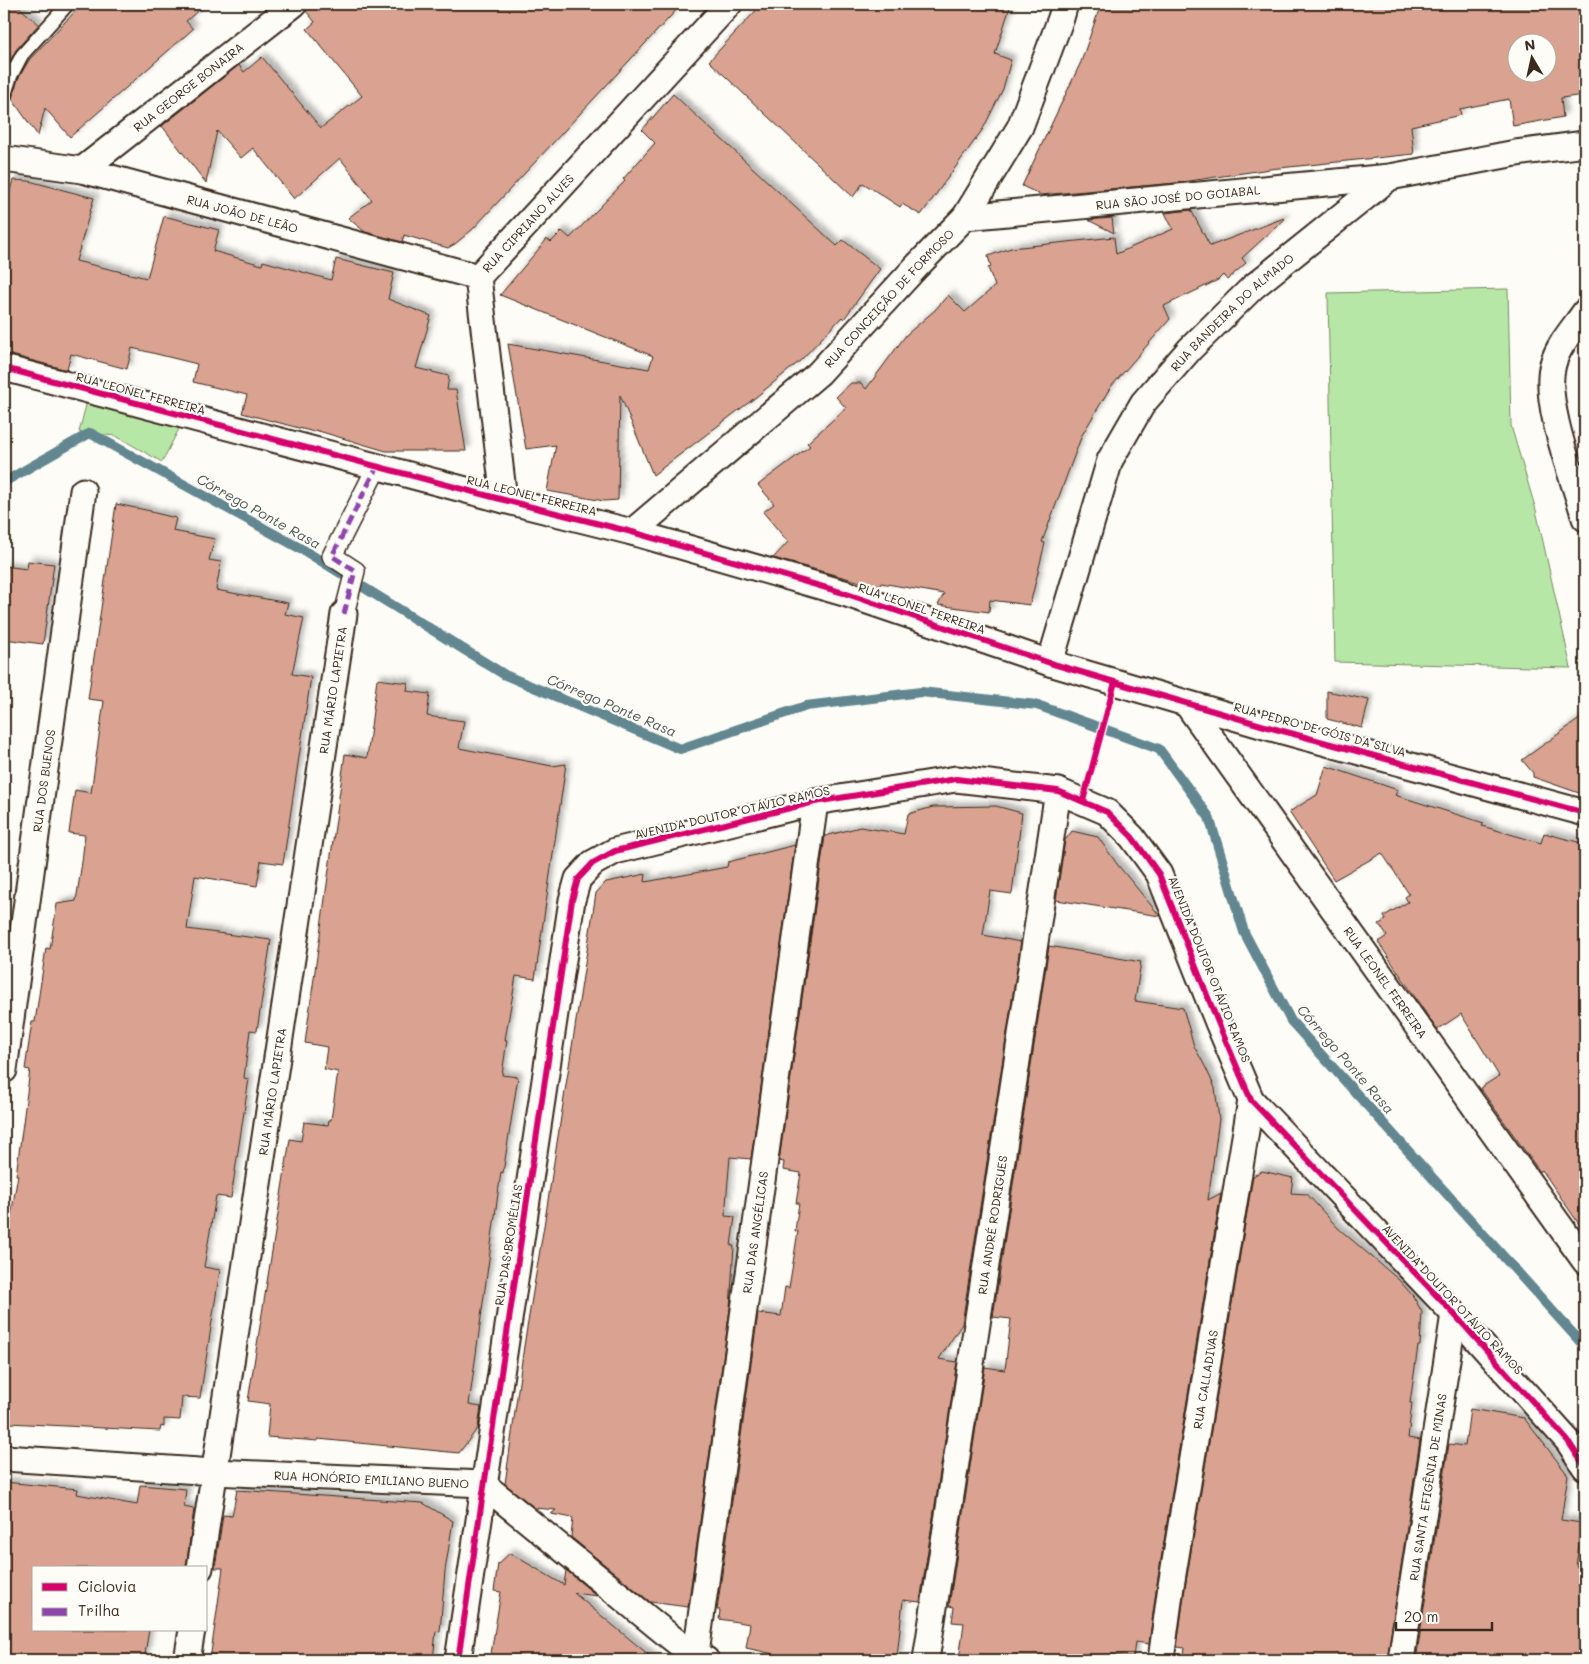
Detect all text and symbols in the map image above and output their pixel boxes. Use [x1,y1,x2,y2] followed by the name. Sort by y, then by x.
[1506,32,1556,82] north arrow
[1523,34,1537,55] text: N
[130,39,247,135] street label: RUA GEORGE BONAIRA
[478,170,577,276] street label: RUA CIPRIANO ALVES
[1095,181,1262,213] street label: RUA SÃO JOSÉ DO GOIABAL
[185,191,300,236] street label: RUA JOÃO DE LEÃO
[820,225,957,370] street label: RUA CONCEIÇÃO DE FORMOSO
[1167,250,1297,374] street label: RUA BANDEIRA DO ALMADO
[74,368,208,418] street label: RUA LEONEL FERREIRA
[194,469,324,553] water label: Córrego Ponte Rasa
[465,471,599,519] street label: RUA LEONEL FERREIRA
[856,579,988,637] street label: RUA LEONEL FERREIRA
[315,625,350,755] street label: RUA MÁRIO LAPIETRA
[544,669,680,741] water label: Córrego Ponte Rasa
[1232,698,1408,760] street label: RUA PEDRO DE GÓIS DA SILVA
[29,728,58,833] street label: RUA DOS BUENOS
[633,782,831,842] street label: AVENIDA DOUTOR OTÁVIO RAMOS
[1165,873,1255,1065] street label: AVENIDA DOUTOR OTÁVIO RAMOS
[1340,923,1431,1041] street label: RUA LEONEL FERREIRA
[1293,1000,1399,1118] water label: Córrego Ponte Rasa
[254,1026,289,1156] street label: RUA MÁRIO LAPIETRA
[974,1154,1011,1296] street label: RUA ANDRÉ RODRIGUES
[738,1170,771,1294] street label: RUA DAS ANGÉLICAS
[491,1183,526,1307] street label: RUA DAS BROMÉLIAS
[1379,1220,1527,1378] street label: AVENIDA DOUTOR OTÁVIO RAMOS
[1189,1328,1221,1430] street label: RUA CALLADIVAS
[1405,1392,1450,1582] street label: RUA SANTA EFIGÊNIA DE MINAS
[274,1467,469,1491] street label: RUA HONÓRIO EMILIANO BUENO
[32,1566,208,1632] legend
[78,1576,137,1596] text: Ciclovia
[1396,1599,1493,1631] scale bar
[78,1600,120,1620] text: Trilha
[1404,1606,1438,1626] text: 20 m

